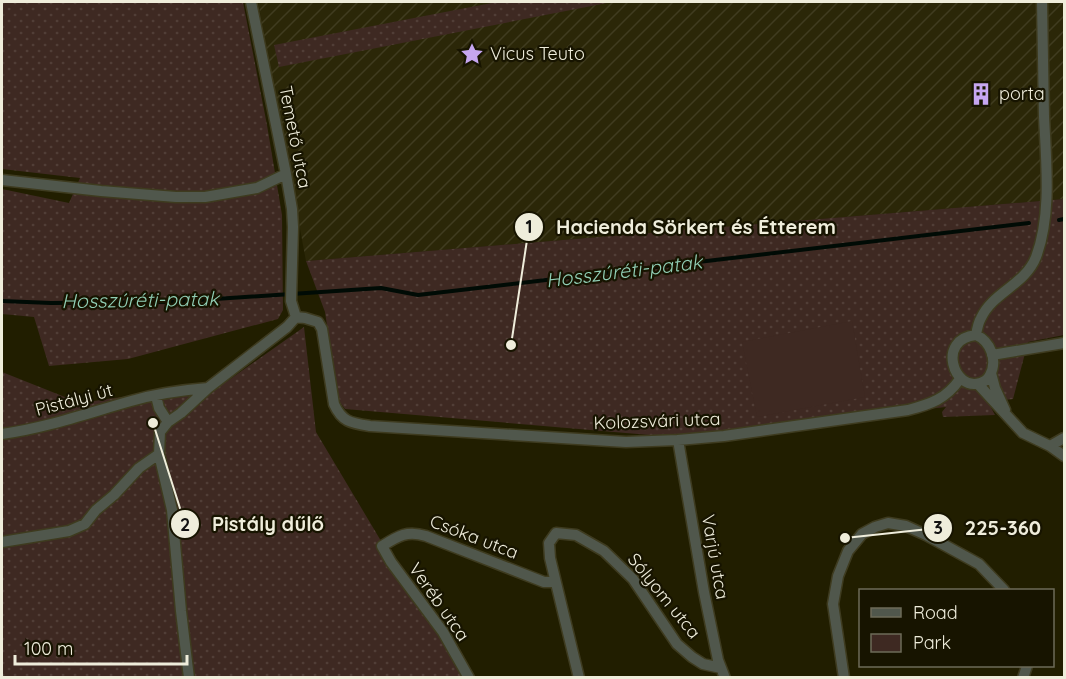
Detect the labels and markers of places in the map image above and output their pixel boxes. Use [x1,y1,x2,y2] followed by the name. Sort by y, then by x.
[459,41,485,67] place icon: Vicus Teuto
[490,42,585,65] place label: Vicus Teuto
[968,81,994,107] building icon: porta
[999,82,1045,105] place label: porta
[514,208,847,246] callout: Hacienda Sörkert és Étterem
[170,505,336,543] callout: Pistály dűlő
[923,509,1053,547] callout: 225-360

